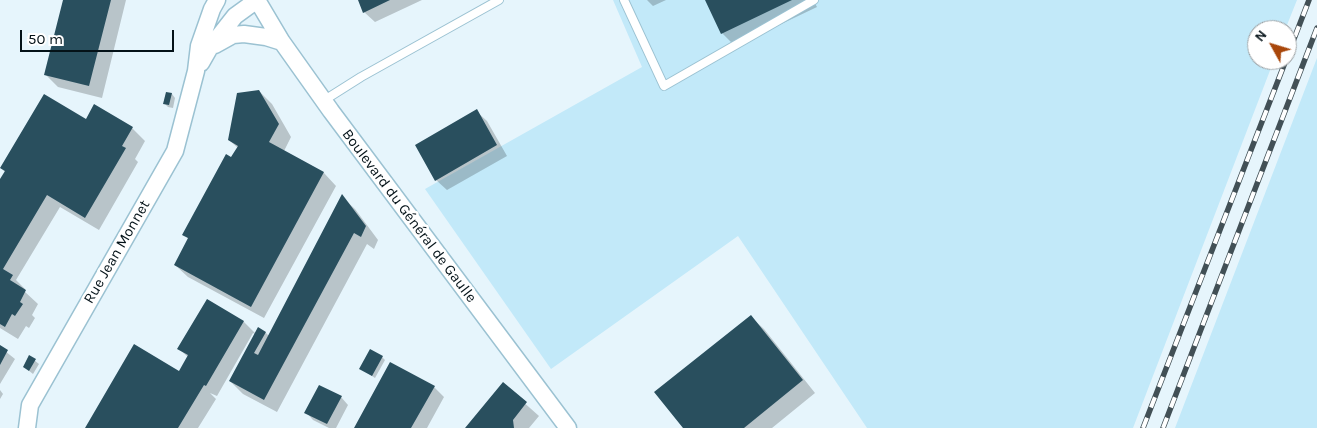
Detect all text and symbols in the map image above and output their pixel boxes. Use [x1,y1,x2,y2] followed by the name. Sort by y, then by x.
[22,20,176,52] scale bar
[1247,20,1297,70] north arrow
[1251,27,1270,45] text: N
[28,30,63,48] text: 50 m
[338,126,480,306] street label: Boulevard du Général de Gaulle
[80,197,154,307] street label: Rue Jean Monnet

